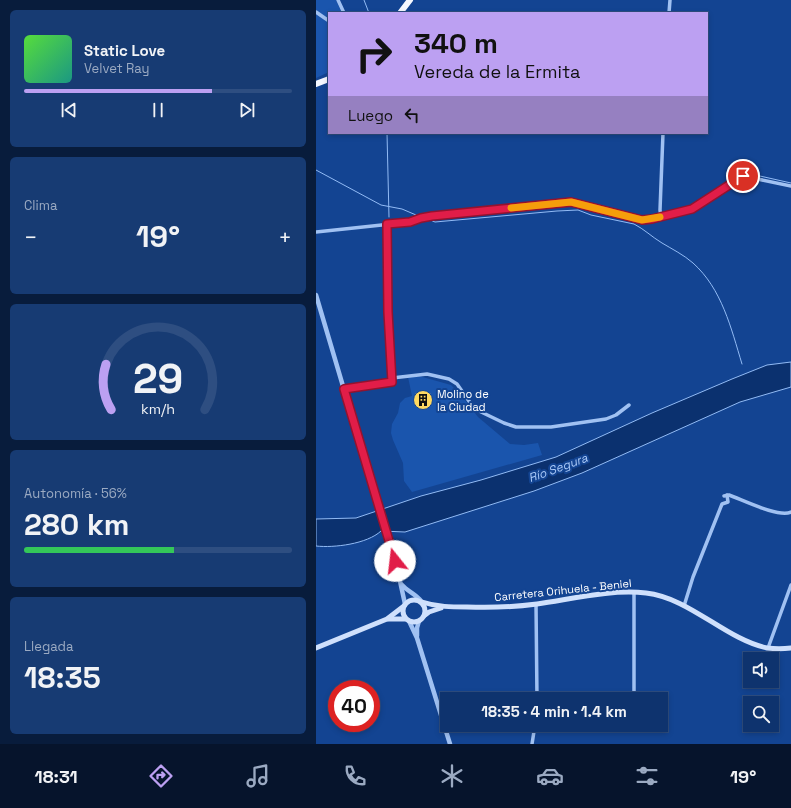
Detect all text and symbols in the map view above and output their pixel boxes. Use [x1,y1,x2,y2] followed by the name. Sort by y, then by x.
[414,25,498,61] text: 340 m
[348,28,400,80] icon: right
[84,41,165,60] text: Static Love
[84,60,149,77] text: Velvet Ray
[414,60,580,83] text: Vereda de la Ermita
[58,99,80,121] icon: previous
[147,99,169,121] icon: pause
[236,99,258,121] icon: next
[401,104,423,126] icon: left
[348,106,393,125] text: Luego
[726,159,760,193] pin
[732,165,754,187] icon: arrive
[24,197,57,214] text: Clima
[136,217,180,256] text: 19°
[24,223,38,251] text: −
[278,223,292,251] text: +
[133,352,183,405] text: 29
[437,387,489,414] place label: Molino de la Ciudad
[412,389,434,411] building icon: Molino de la Ciudad
[141,400,175,418] text: km/h
[526,450,590,486] water label: Río Segura
[24,485,127,502] text: Autonomía · 56%
[24,505,129,544] text: 280 km
[374,540,416,582] position arrow
[494,576,632,604] street label: Carretera Orihuela - Beniel
[24,638,73,655] text: Llegada
[743,652,779,732] map controls
[743,652,779,688] button: sound
[24,658,101,697] text: 18:35
[328,680,380,732] speed limit sign: 40
[743,696,779,732] button: search
[481,702,627,721] text: 18:35 · 4 min · 1.4 km
[147,762,175,790] icon: directions
[244,762,272,790] icon: music
[341,762,369,790] icon: phone
[438,762,466,790] icon: climate
[536,762,564,790] icon: car
[633,762,661,790] icon: filters
[35,765,78,788] text: 18:31
[730,765,756,788] text: 19°

